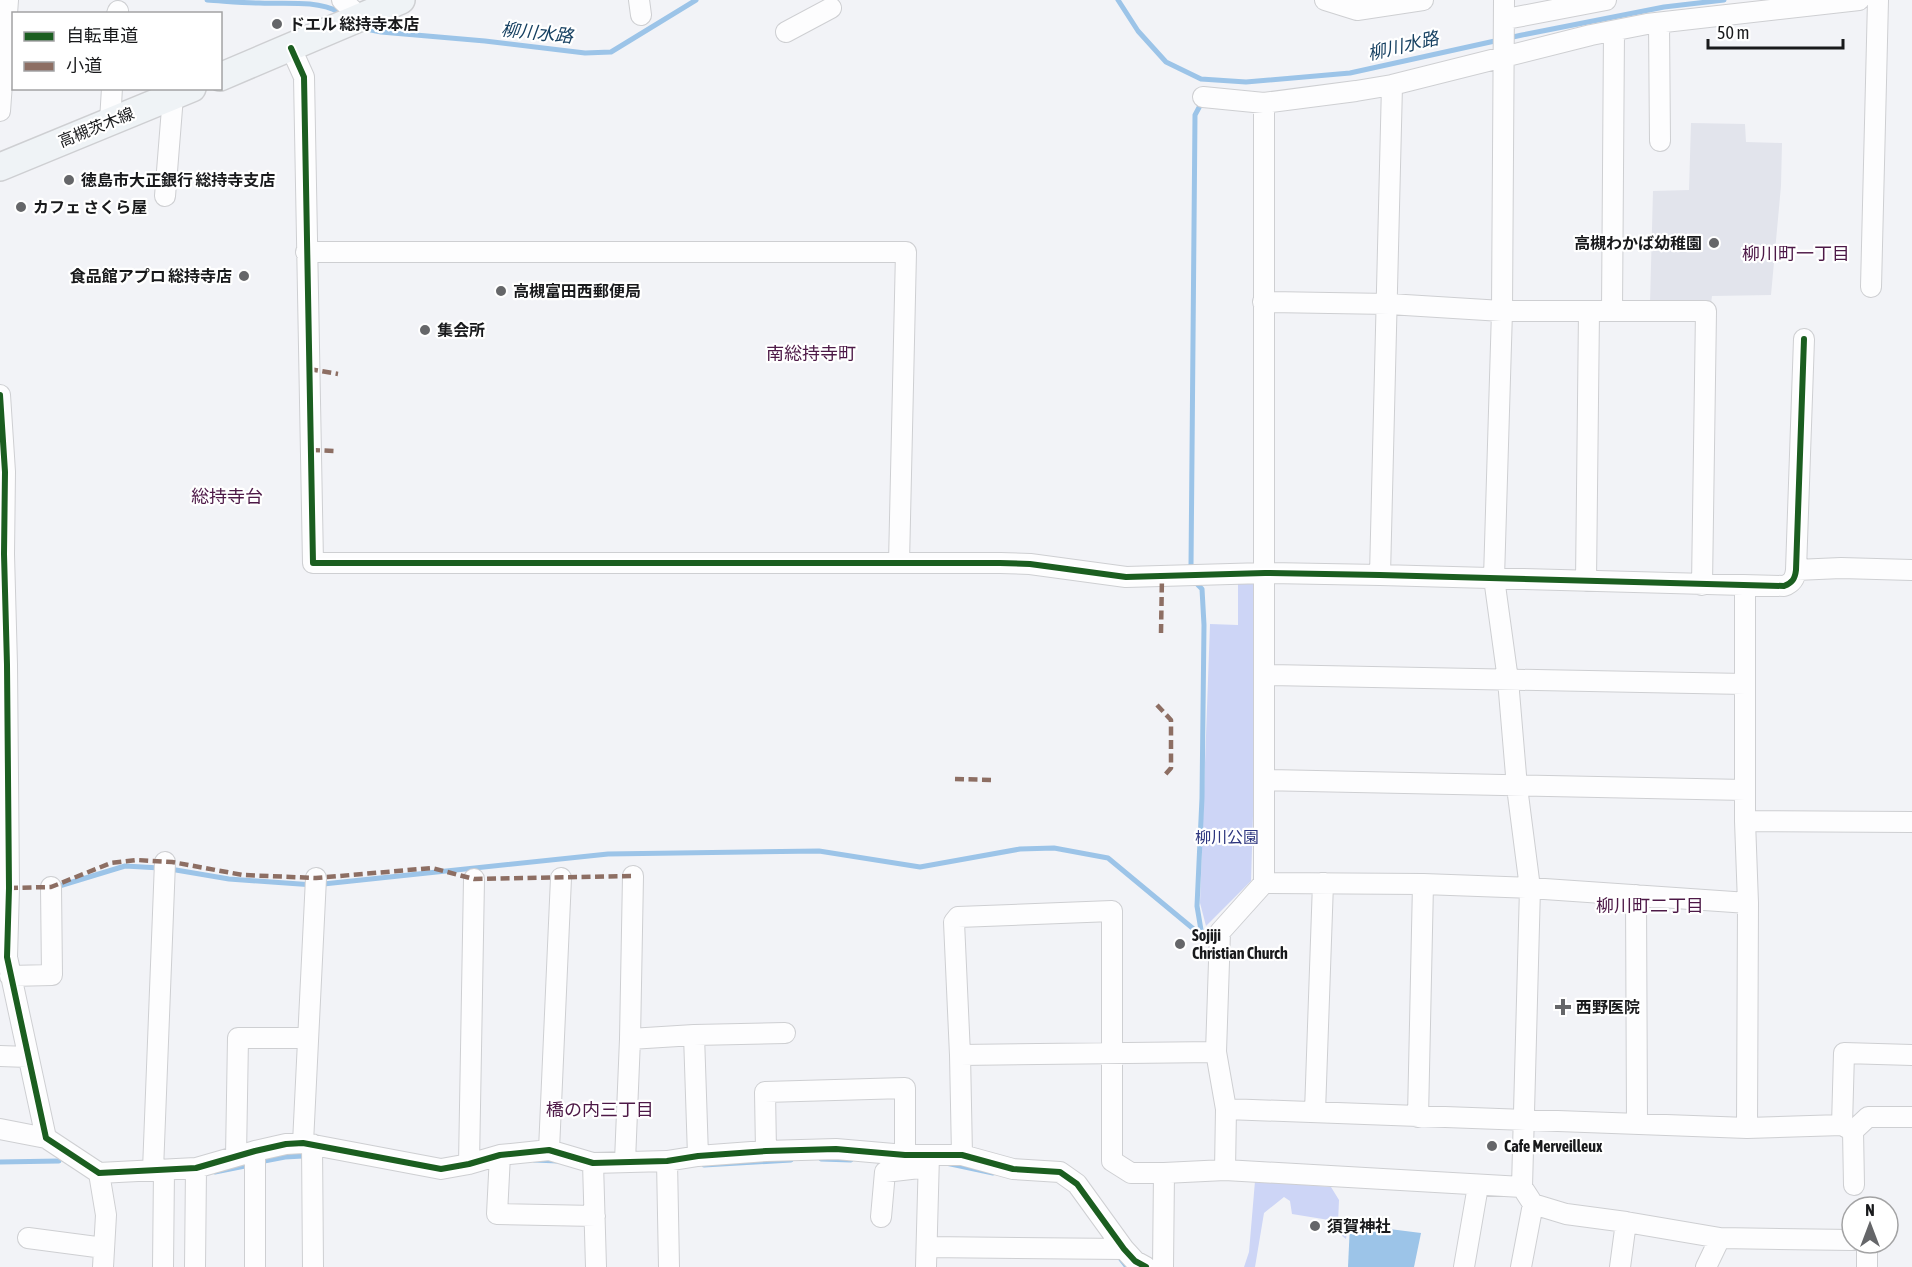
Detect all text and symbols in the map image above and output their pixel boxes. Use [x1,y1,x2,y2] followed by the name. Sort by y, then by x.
[12,12,222,90] legend
[1708,12,1843,50] scale bar
[289,15,419,33] place label: ドエル 総持寺本店
[270,17,284,31] marker: ドエル 総持寺本店
[500,18,576,47] water label: 柳川水路
[1717,22,1749,43] text: 50 m
[66,25,138,46] text: 自転車道
[1365,27,1442,64] water label: 柳川水路
[66,55,102,76] text: 小道
[56,104,136,150] street label: 高槻茨木線
[81,171,275,189] place label: 徳島市大正銀行 総持寺支店
[62,173,76,187] marker: 徳島市大正銀行 総持寺支店
[33,198,147,216] place label: カフェ さくら屋
[14,200,28,214] marker: カフェ さくら屋
[1574,234,1702,252] place label: 高槻わかば幼稚園
[1707,236,1721,250] marker: 高槻わかば幼稚園
[1742,243,1850,264] district label: 柳川町一丁目
[70,267,232,285] place label: 食品館アプロ 総持寺店
[237,269,251,283] marker: 食品館アプロ 総持寺店
[513,282,641,300] place label: 高槻富田西郵便局
[494,284,508,298] marker: 高槻富田西郵便局
[437,321,485,339] place label: 集会所
[418,323,432,337] marker: 集会所
[766,343,856,364] district label: 南総持寺町
[191,486,263,507] district label: 総持寺台
[1195,828,1259,846] park label: 柳川公園
[1596,895,1704,916] district label: 柳川町二丁目
[1192,926,1288,962] place label: Sojiji Christian Church
[1173,937,1187,951] marker: Sojiji Christian Church
[1554,998,1572,1016] marker: 西野医院
[1576,998,1640,1016] place label: 西野医院
[546,1099,654,1120] district label: 橋の内三丁目
[1504,1137,1603,1155] place label: Cafe Merveilleux
[1485,1139,1499,1153] marker: Cafe Merveilleux
[1840,1195,1900,1255] north arrow
[1865,1201,1875,1219] text: N
[1327,1217,1391,1235] place label: 須賀神社
[1308,1219,1322,1233] marker: 須賀神社

